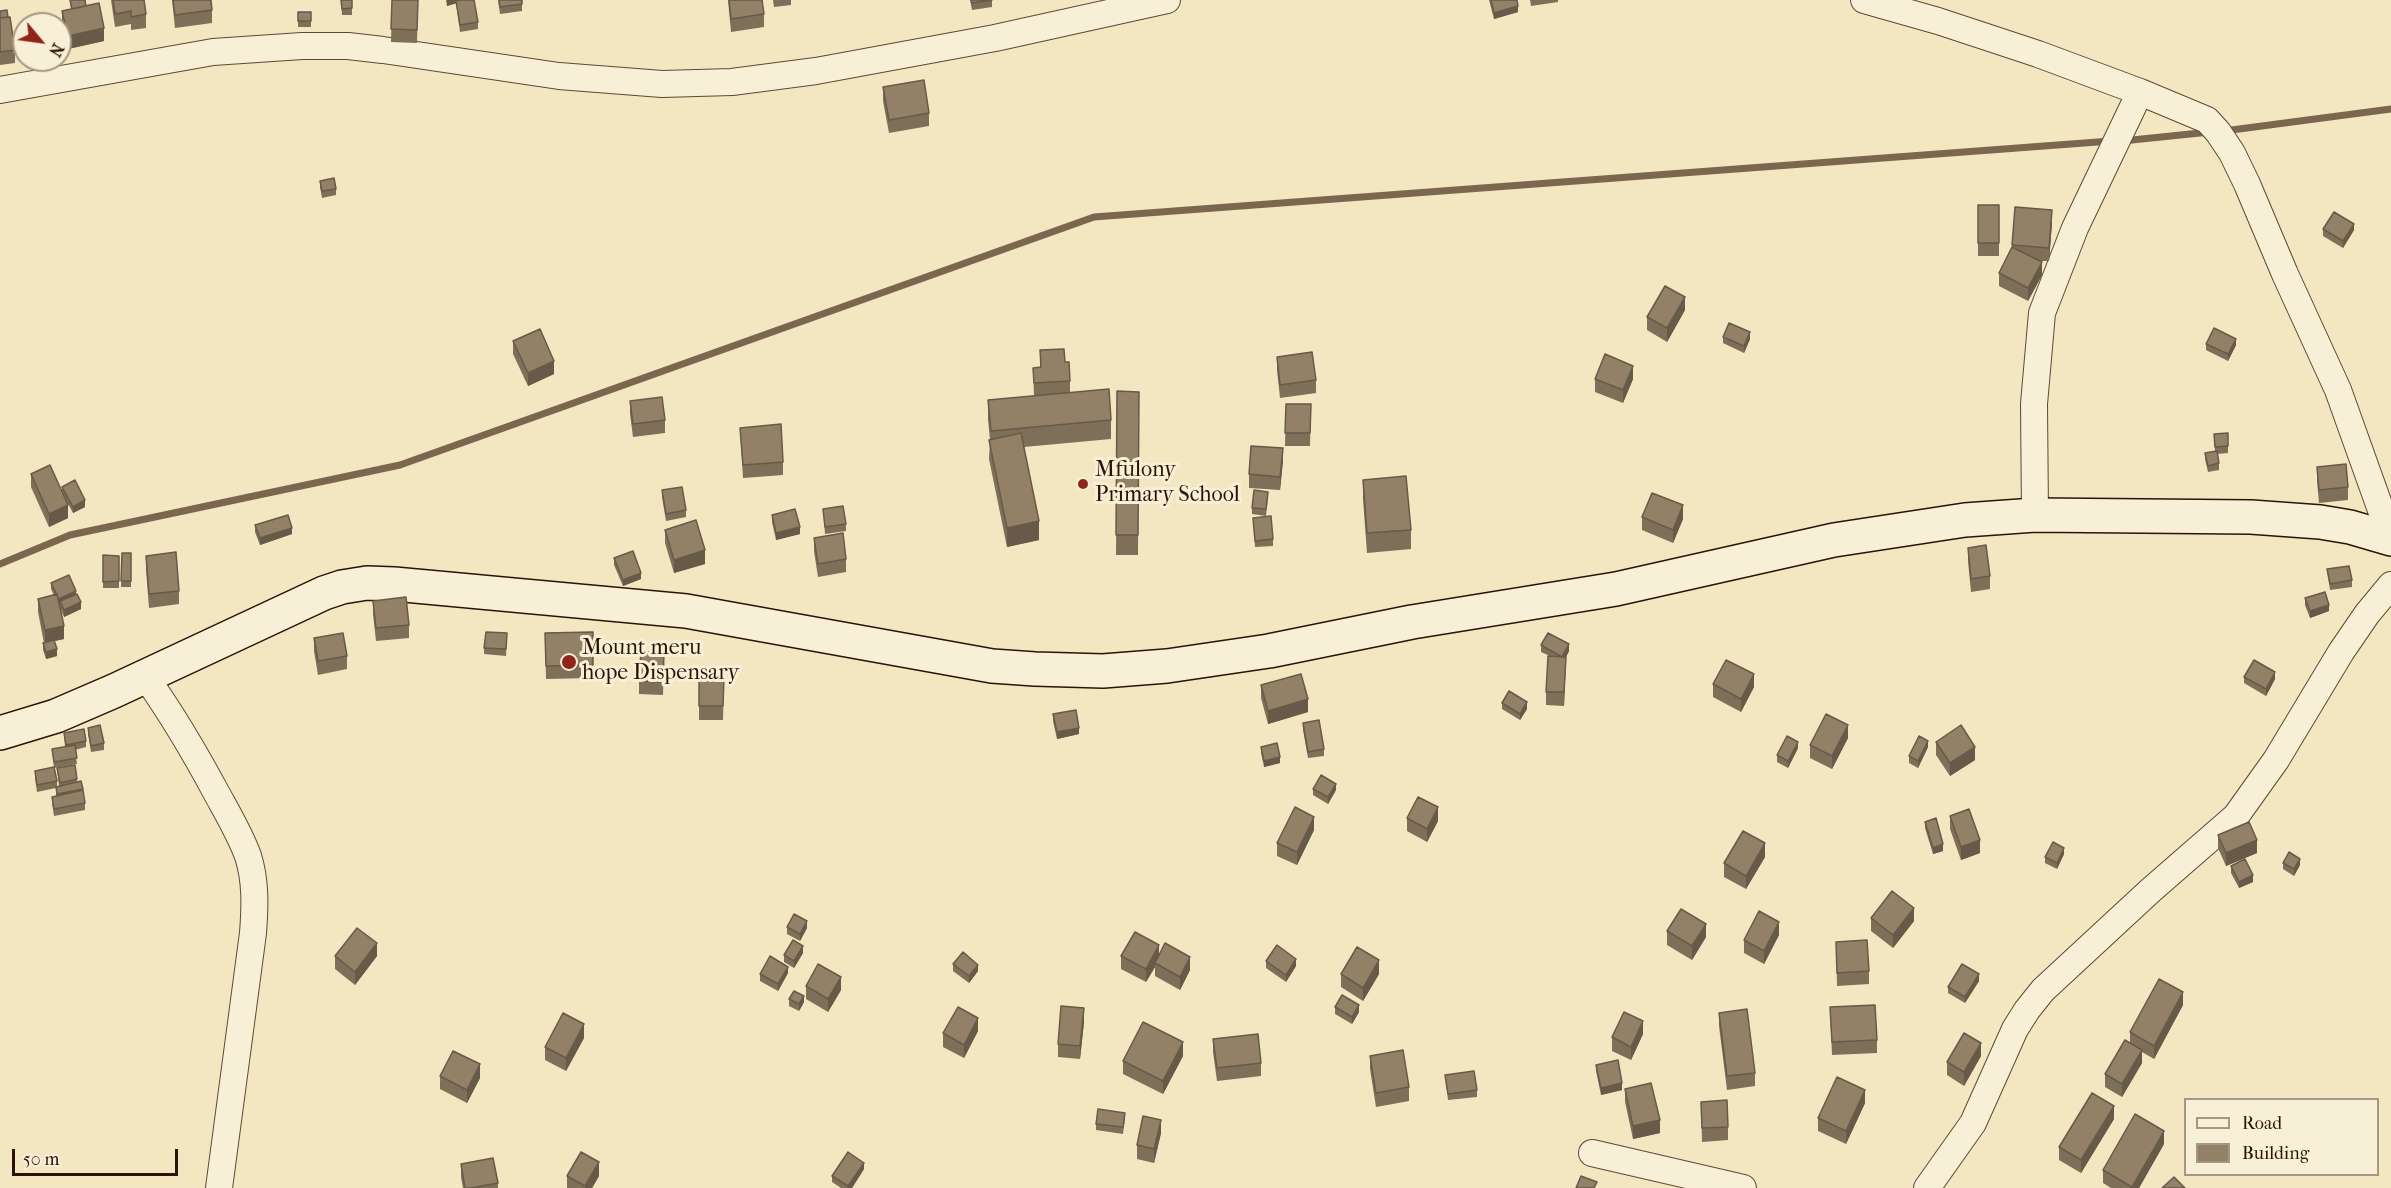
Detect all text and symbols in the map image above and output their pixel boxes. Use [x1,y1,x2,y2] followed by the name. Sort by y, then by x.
[12,12,72,72] north arrow
[45,40,68,60] text: N
[1095,458,1240,510] place label: Mfulony Primary School
[1076,477,1090,491] marker: Mfulony Primary School
[582,636,739,688] place label: Mount meru hope Dispensary
[560,653,578,671] marker: Mount meru hope Dispensary
[2184,1098,2379,1176] legend
[2242,1113,2282,1134] text: Road
[15,1137,182,1175] scale bar
[2242,1143,2309,1164] text: Building
[23,1149,59,1170] text: 50 m

